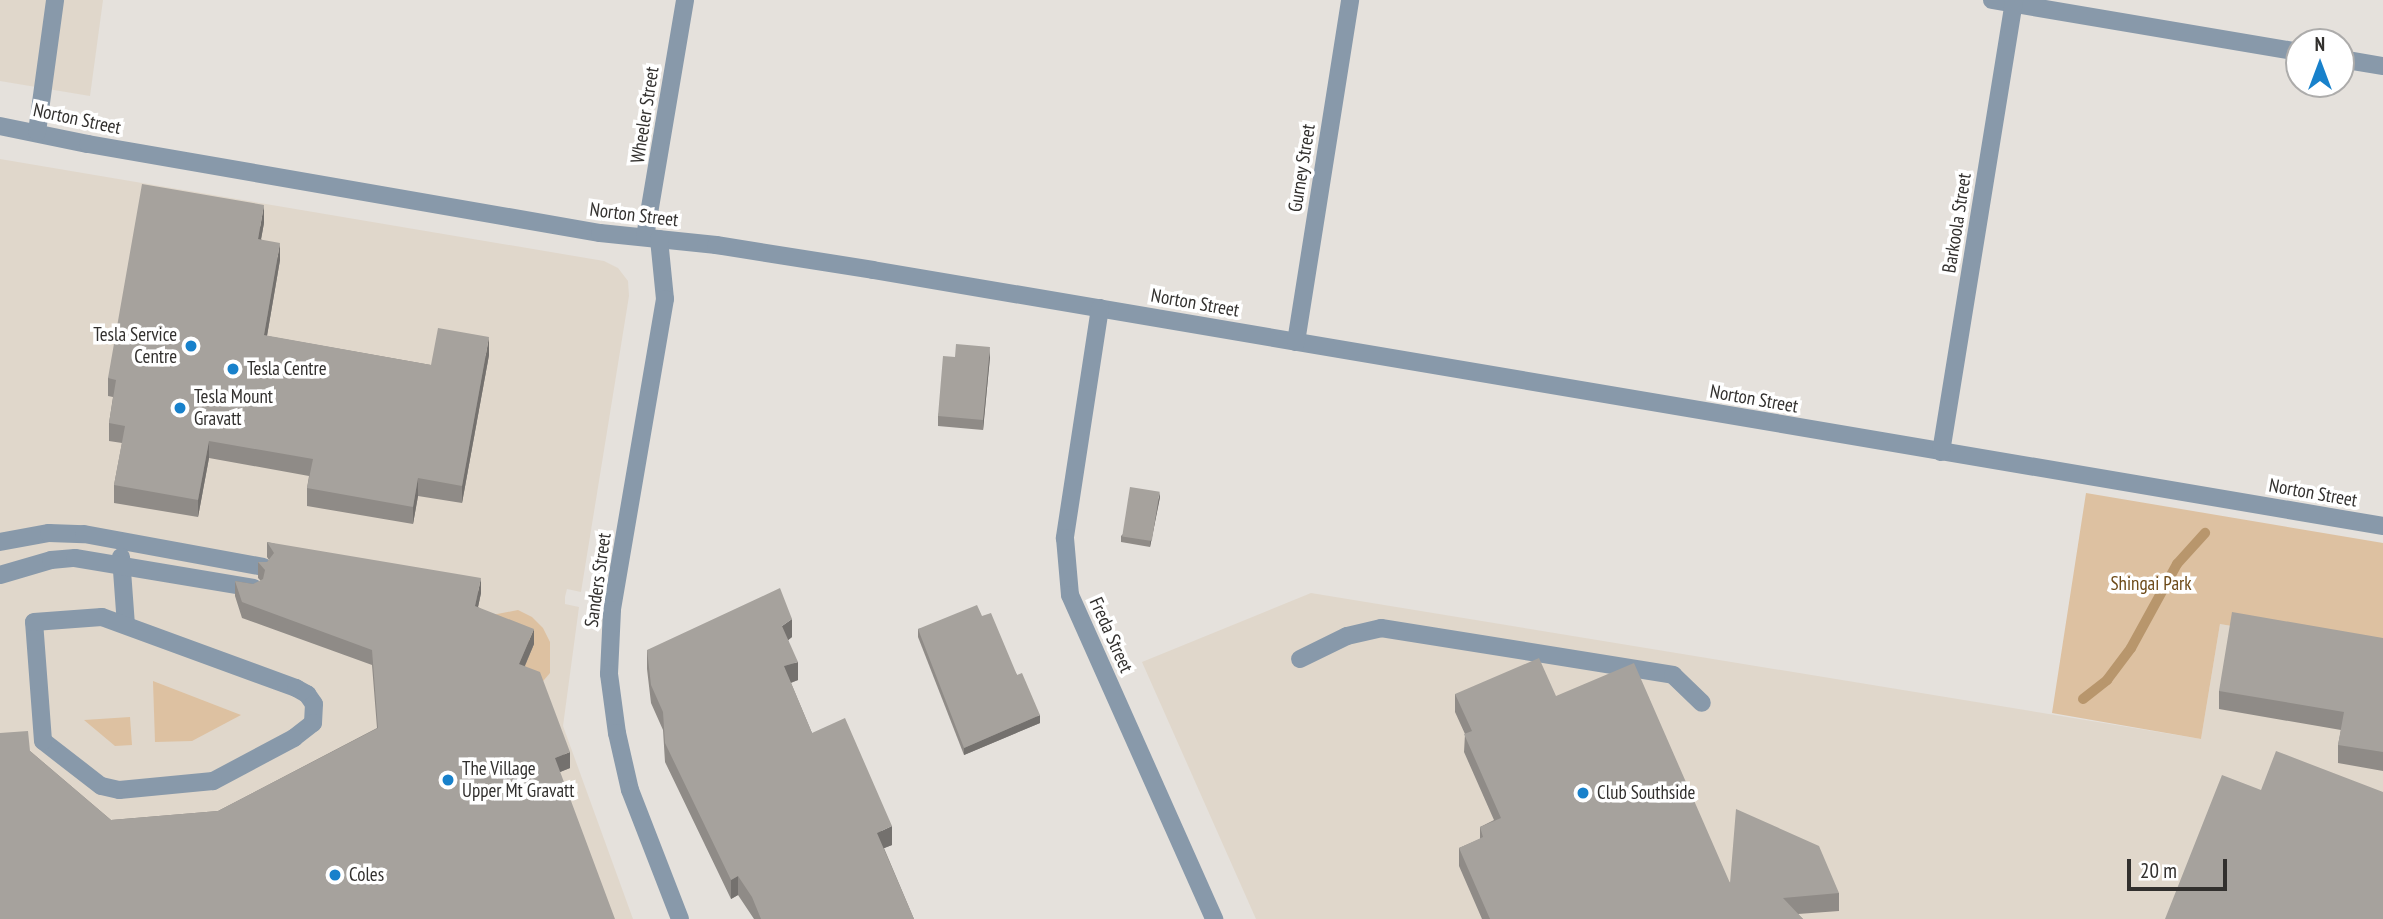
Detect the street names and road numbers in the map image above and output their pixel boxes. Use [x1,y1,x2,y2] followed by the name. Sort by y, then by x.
[626,65,664,165] street label: Wheeler Street
[31,99,123,139] street label: Norton Street
[1284,122,1320,214] street label: Gurney Street
[1938,171,1976,275] street label: Barkoola Street
[588,198,680,232] street label: Norton Street
[1149,284,1241,322] street label: Norton Street
[1708,380,1800,418] street label: Norton Street
[2267,474,2359,512] street label: Norton Street
[580,531,616,629] street label: Sanders Street
[1084,594,1138,676] street label: Freda Street

